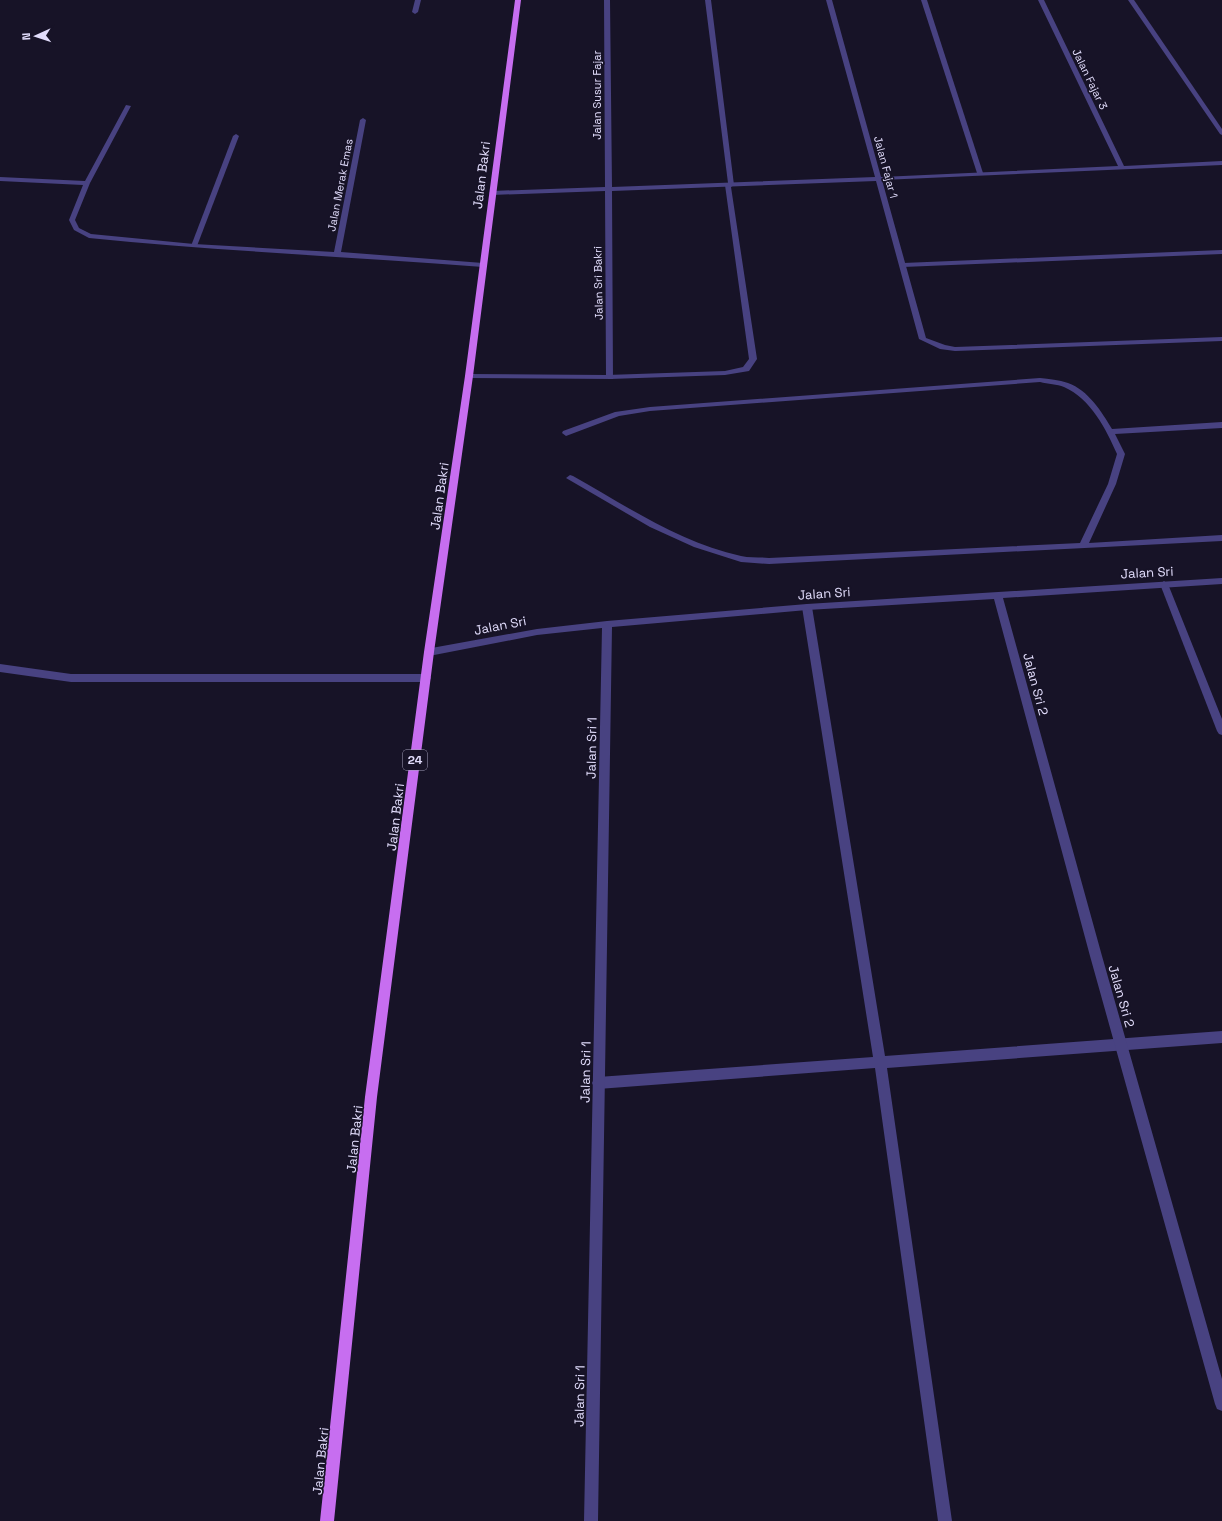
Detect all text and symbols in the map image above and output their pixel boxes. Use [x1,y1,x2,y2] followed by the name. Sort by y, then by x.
[16,16,56,56] north arrow
[19,32,33,41] text: N
[1069,46,1111,112] street label: Jalan Fajar 3
[590,50,604,140] street label: Jalan Susur Fajar
[871,134,901,200] street label: Jalan Fajar 1
[324,137,356,232] street label: Jalan Merak Emas
[469,140,494,210] street label: Jalan Bakri
[590,246,606,320] street label: Jalan Sri Bakri
[426,461,453,531] street label: Jalan Bakri
[1120,563,1174,582] street label: Jalan Sri
[797,583,851,604] street label: Jalan Sri
[473,612,528,639] street label: Jalan Sri
[1019,651,1052,717] street label: Jalan Sri 2
[582,717,601,779] street label: Jalan Sri 1
[403,750,427,770] road number: 24
[383,782,408,852] street label: Jalan Bakri
[1105,963,1139,1029] street label: Jalan Sri 2
[576,1041,595,1103] street label: Jalan Sri 1
[342,1104,367,1174] street label: Jalan Bakri
[570,1365,589,1427] street label: Jalan Sri 1
[308,1426,333,1496] street label: Jalan Bakri

